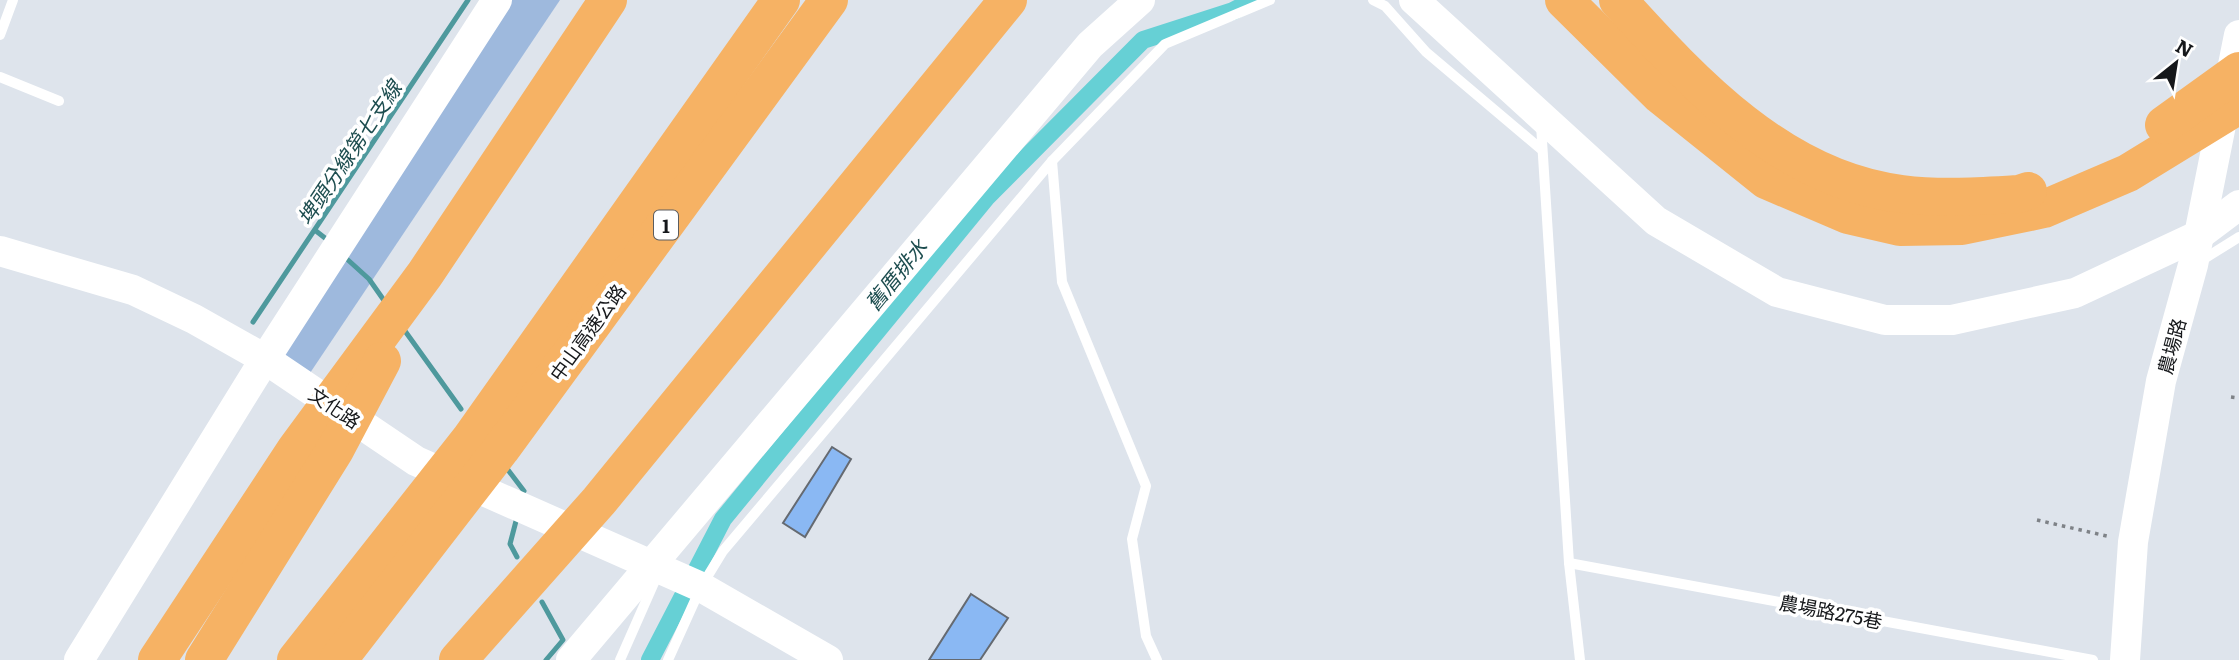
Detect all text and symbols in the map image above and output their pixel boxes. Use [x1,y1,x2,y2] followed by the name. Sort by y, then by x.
[2141,28,2211,98] north arrow
[2171,31,2199,64] text: N
[288,72,409,230] water label: 埤頭分線第七支線
[654,210,678,240] road number: 1
[857,231,934,316] water label: 舊厝排水
[542,278,632,386] street label: 中山高速公路
[2150,315,2192,377] street label: 農場路
[304,379,366,435] street label: 文化路
[1777,587,1885,635] street label: 農場路275巷

